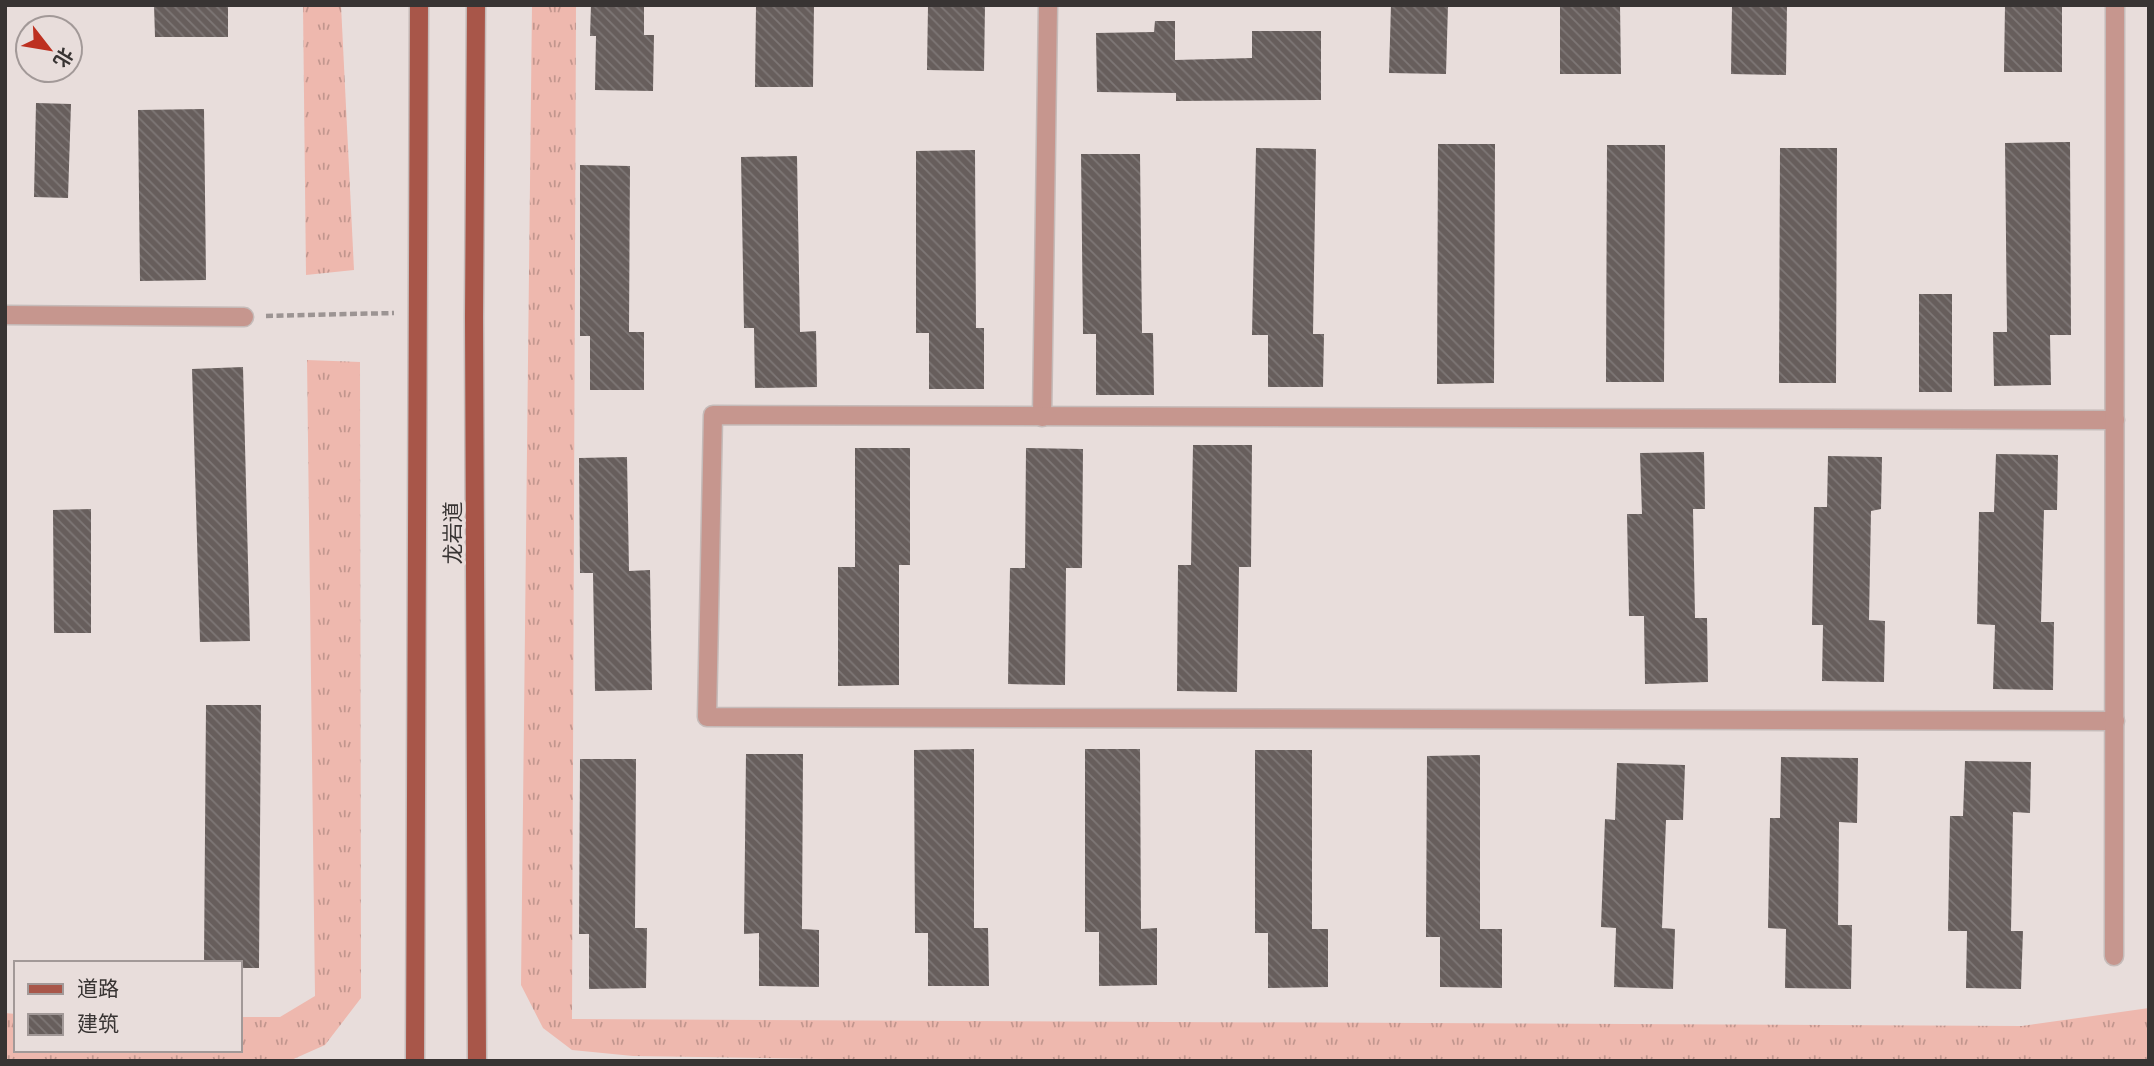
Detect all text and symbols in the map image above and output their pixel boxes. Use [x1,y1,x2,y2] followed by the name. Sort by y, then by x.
[14,14,84,84] north arrow
[48,43,78,72] text: 北
[440,502,465,565] street label: 龙岩道
[14,961,242,1052] legend
[77,976,119,1001] text: 道路
[77,1011,119,1036] text: 建筑

